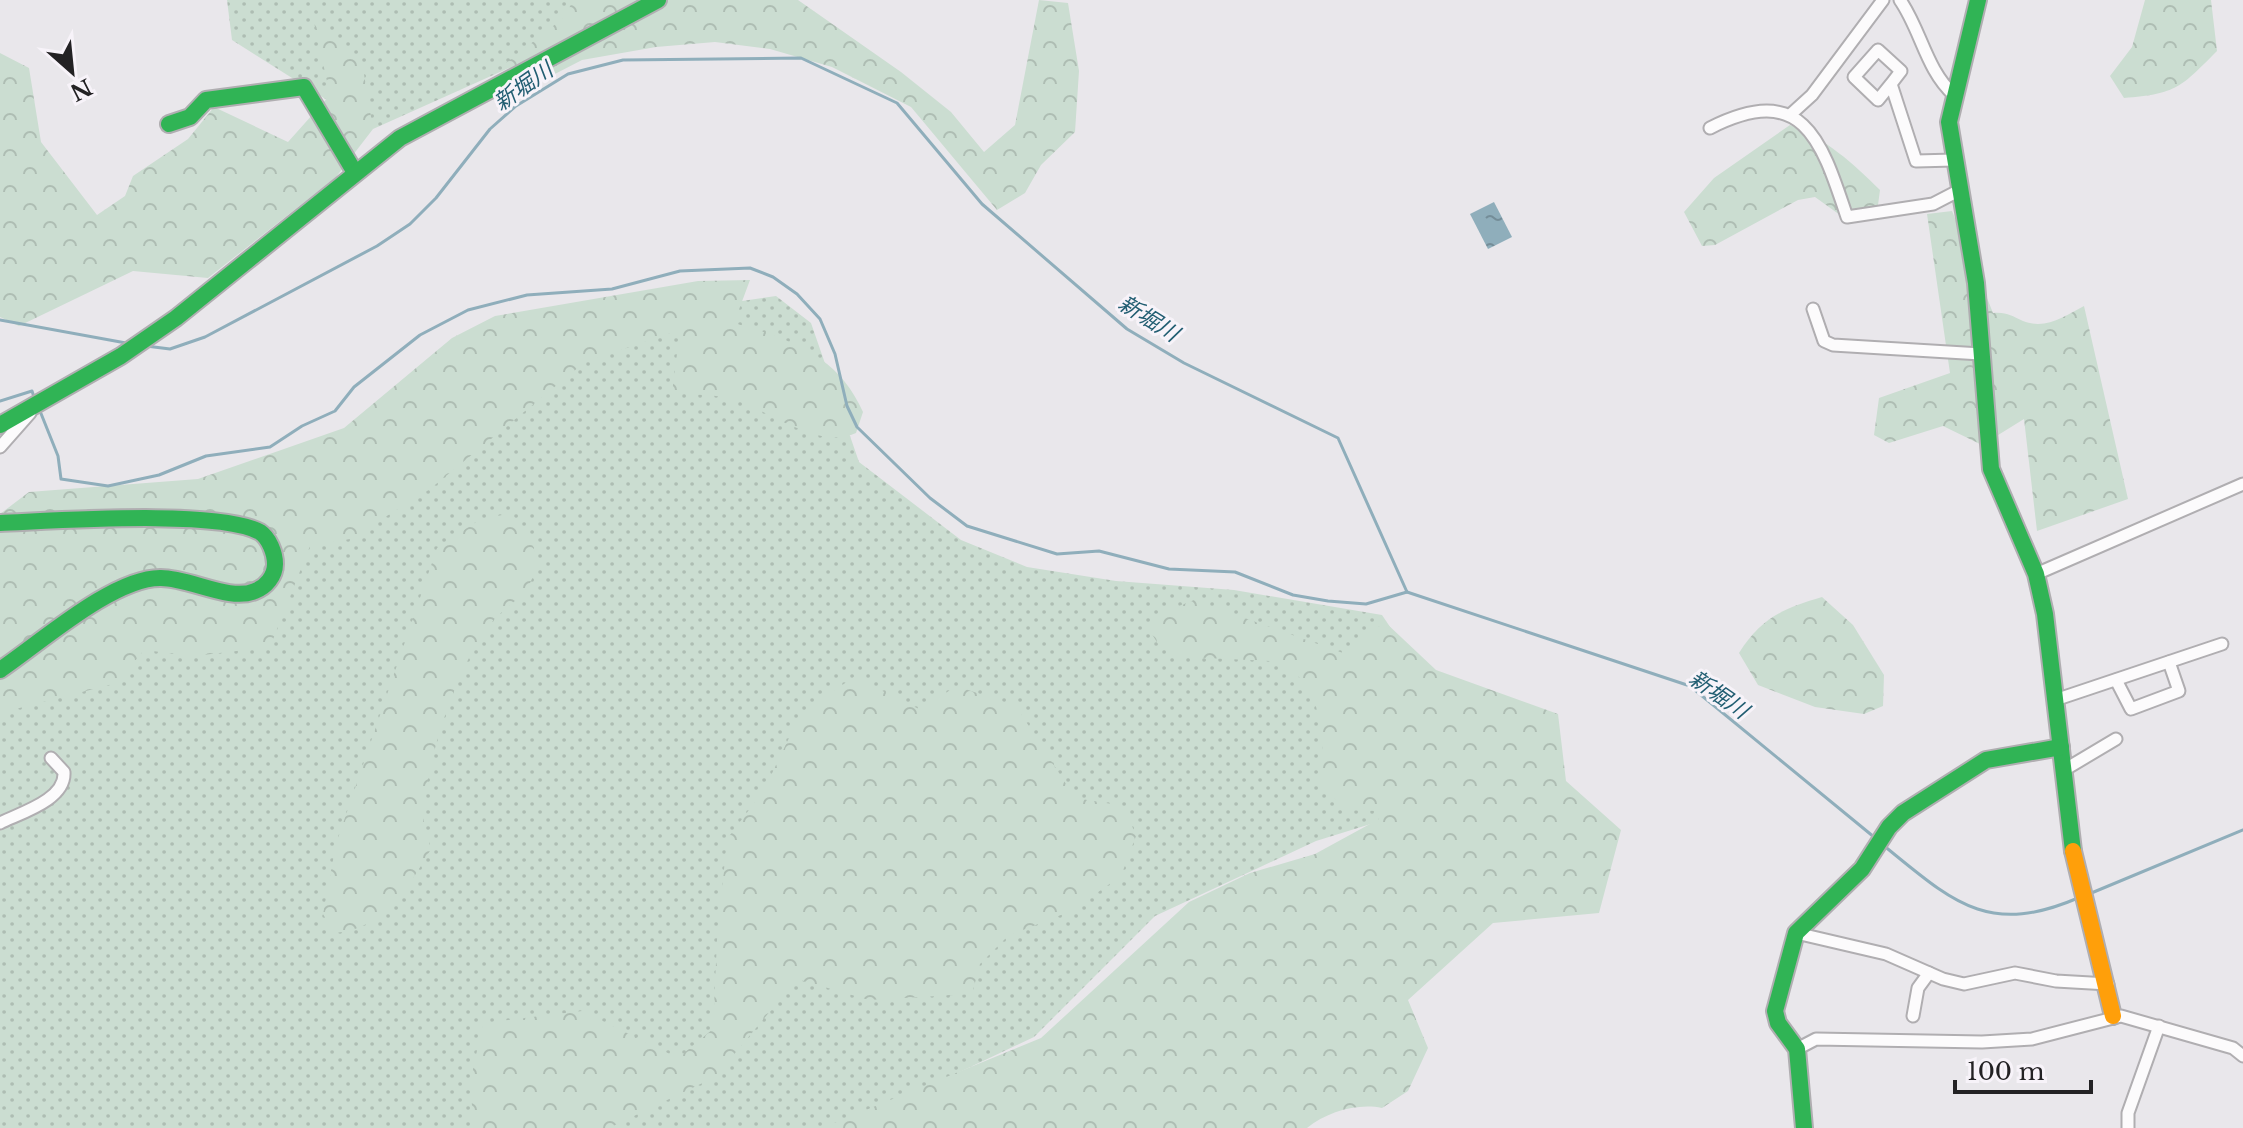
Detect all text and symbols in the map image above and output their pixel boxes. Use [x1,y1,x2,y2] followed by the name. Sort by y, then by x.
[32,32,112,112] north arrow
[489,55,560,116] water label: 新堀川
[65,73,96,106] text: N
[1114,289,1186,348] water label: 新堀川
[1684,664,1755,726] water label: 新堀川
[1955,1044,2091,1094] scale bar
[1967,1057,2045,1086] text: 100 m

